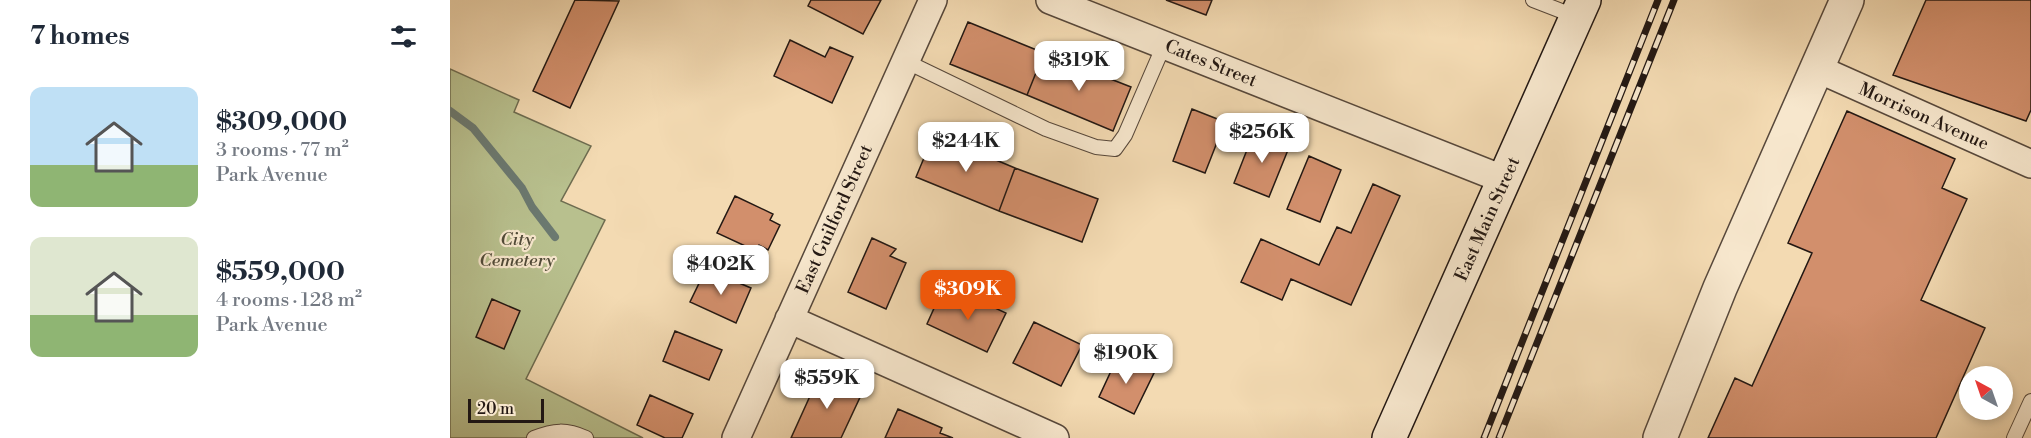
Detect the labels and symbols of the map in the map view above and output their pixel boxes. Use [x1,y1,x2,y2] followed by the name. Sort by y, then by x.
[1161,35,1261,93] street label: Cates Street
[1037,41,1121,92] pin: $319K
[1855,77,1992,155] street label: Morrison Avenue
[1220,113,1304,164] pin: $256K
[924,122,1008,173] pin: $244K
[791,140,878,297] street label: East Guilford Street
[1450,153,1525,285] street label: East Main Street
[479,228,555,272] park label: City Cemetery
[679,245,763,296] pin: $402K
[926,270,1010,321] pin: $309K
[1084,334,1168,385] pin: $190K
[785,359,869,410] pin: $559K
[1959,366,2013,420] north arrow
[468,396,544,424] scale bar

